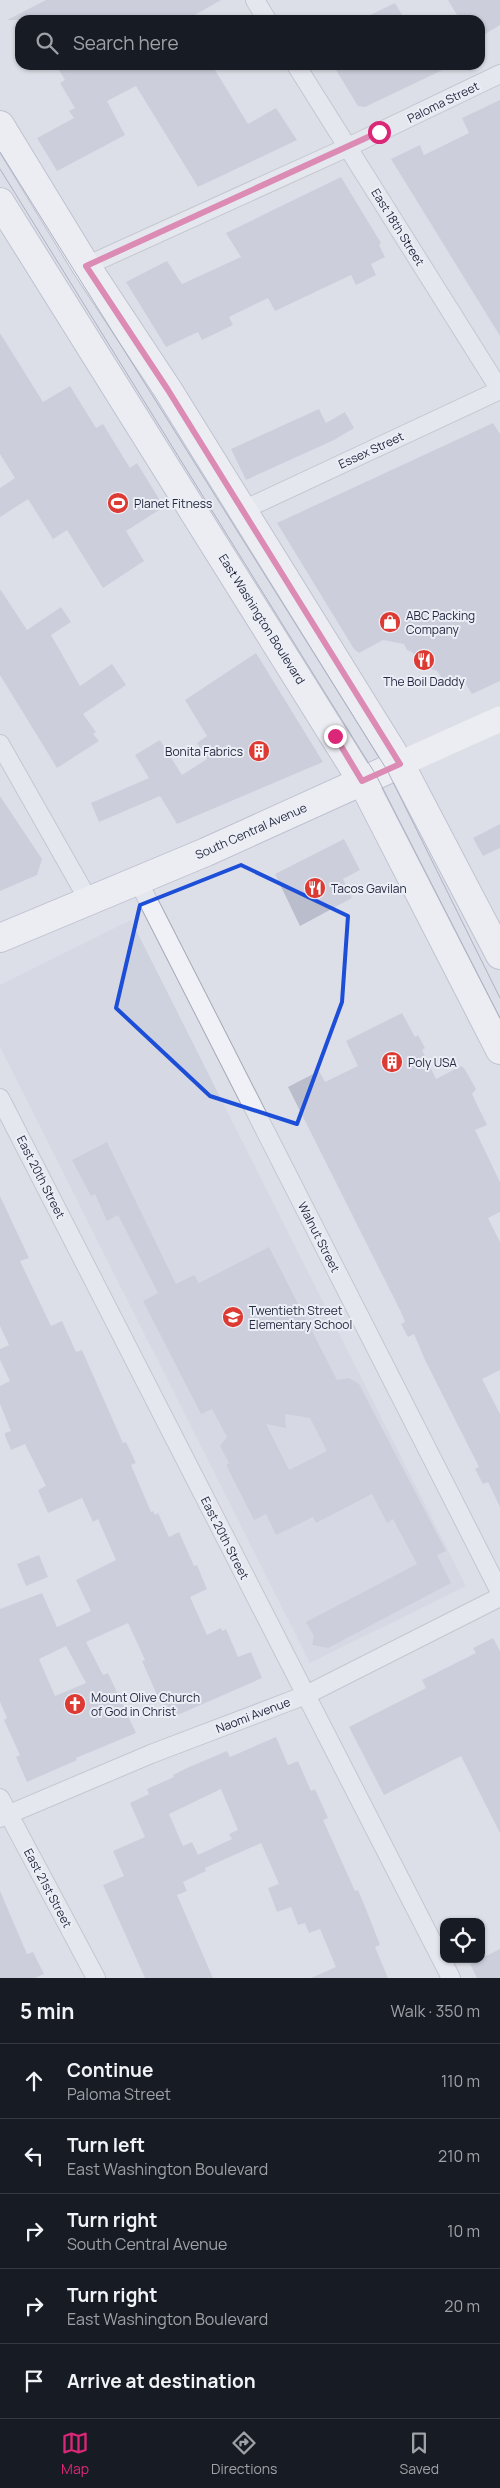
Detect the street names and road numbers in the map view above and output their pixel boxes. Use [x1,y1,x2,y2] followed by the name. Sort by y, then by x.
[404,77,482,127] street label: Paloma Street
[367,185,429,269] street label: East 18th Street
[336,427,407,473] street label: Essex Street
[215,551,309,687] street label: East Washington Boulevard
[193,799,309,863] street label: South Central Avenue
[13,1133,69,1221] street label: East 20th Street
[294,1199,344,1275] street label: Walnut Street
[197,1494,253,1582] street label: East 20th Street
[213,1693,293,1737] street label: Naomi Avenue
[20,1845,76,1931] street label: East 21st Street

